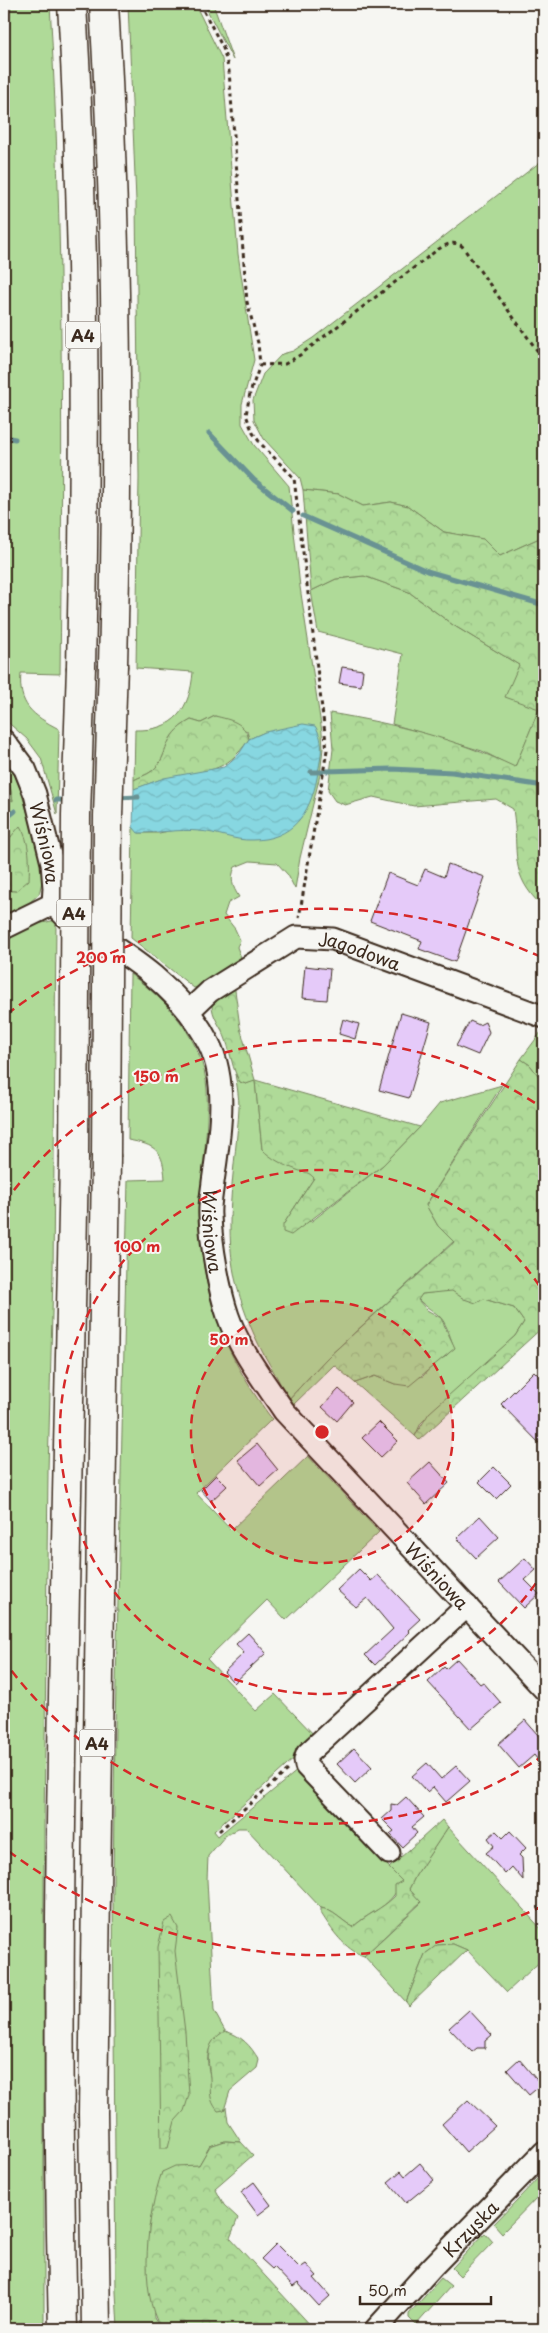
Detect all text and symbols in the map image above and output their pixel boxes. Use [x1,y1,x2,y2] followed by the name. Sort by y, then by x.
[66,322,100,348] road number: A4
[24,799,67,886] street label: Wiśniowa
[56,900,92,926] road number: A4
[317,925,405,977] street label: Jagodowa
[76,945,126,968] text: 200 m
[133,1064,179,1087] text: 150 m
[196,1188,230,1276] street label: Wiśniowa
[114,1234,160,1257] text: 100 m
[210,1327,248,1350] text: 50 m
[313,1423,331,1441] centre of rings
[399,1535,476,1615] street label: Wiśniowa
[80,1730,114,1756] road number: A4
[436,2193,505,2263] street label: Krzyska
[360,2273,492,2305] scale bar
[368,2278,407,2301] text: 50 m

